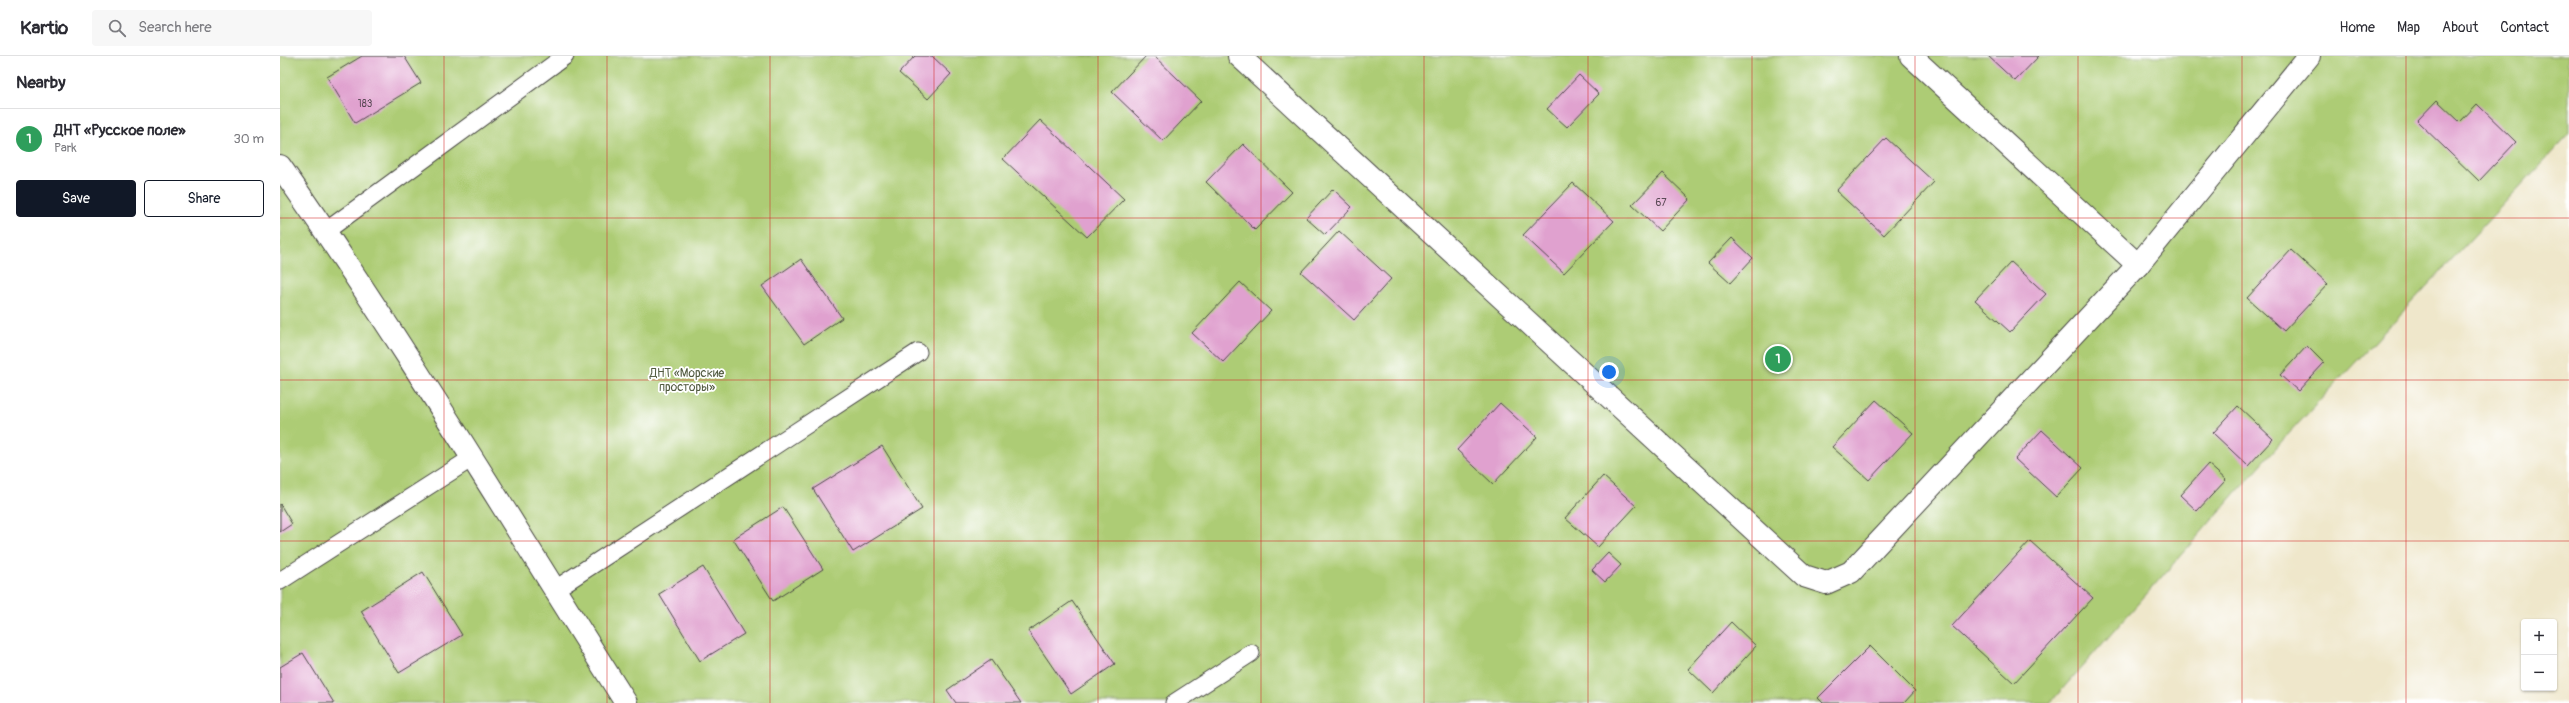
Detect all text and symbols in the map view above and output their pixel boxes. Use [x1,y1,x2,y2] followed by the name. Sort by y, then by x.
[92,10,372,46] search box
[20,16,68,40] text: Kartio
[106,17,128,39] icon: search
[138,18,212,37] text: Search here
[2340,19,2375,36] text: Home
[2397,19,2420,36] text: Map
[2442,19,2478,36] text: About
[2500,19,2549,36] text: Contact
[16,72,65,93] text: Nearby
[358,98,373,110] house number: 183
[54,121,186,140] text: ДНТ «Русское поле»
[26,131,32,147] text: 1
[234,131,264,147] text: 30 m
[54,140,77,156] text: Park
[16,180,136,217] button: Save
[144,180,264,217] button: Share
[1655,197,1667,209] house number: 67
[1765,344,1791,374] pin: 1
[1599,362,1619,382] your location
[649,366,724,395] park label: ДНТ «Морские просторы»
[2521,619,2557,691] map controls
[2521,619,2557,655] button: +
[2521,655,2557,691] button: −

